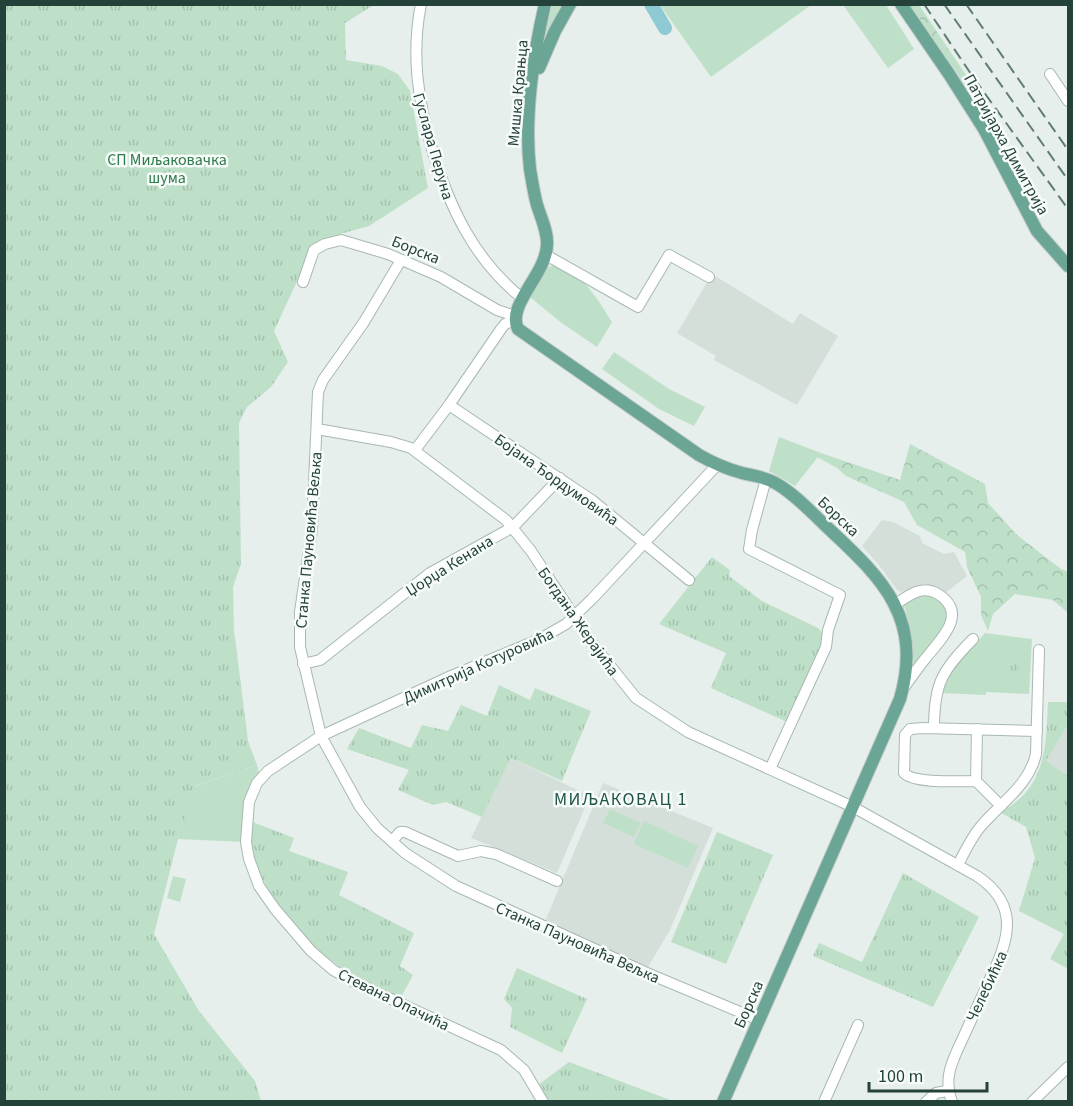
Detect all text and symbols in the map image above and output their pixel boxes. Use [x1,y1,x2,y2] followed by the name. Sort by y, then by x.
[502,39,534,147] street label: Мишка Крањца
[958,70,1054,219] street label: Патријарха Димитрија
[407,90,459,202] street label: Гуслара Перуна
[107,149,227,189] park label: СП Миљаковачка шума
[388,230,443,269] street label: Борска
[490,429,623,531] street label: Бојана Ђордумовића
[290,451,328,629] street label: Станка Пауновића Вељка
[813,492,864,542] street label: Борска
[402,530,497,601] street label: Џорџа Кенана
[532,563,624,680] street label: Богдана Жерајића
[400,623,557,709] street label: Димитрија Котуровића
[554,787,688,812] district label: МИЉАКОВАЦ 1
[492,897,663,989] street label: Станка Пауновића Вељка
[961,947,1013,1026] street label: Челебићка
[334,963,453,1036] street label: Стевана Опачића
[729,977,769,1032] street label: Борска
[869,1055,988,1093] scale bar
[878,1064,923,1089] text: 100 m

